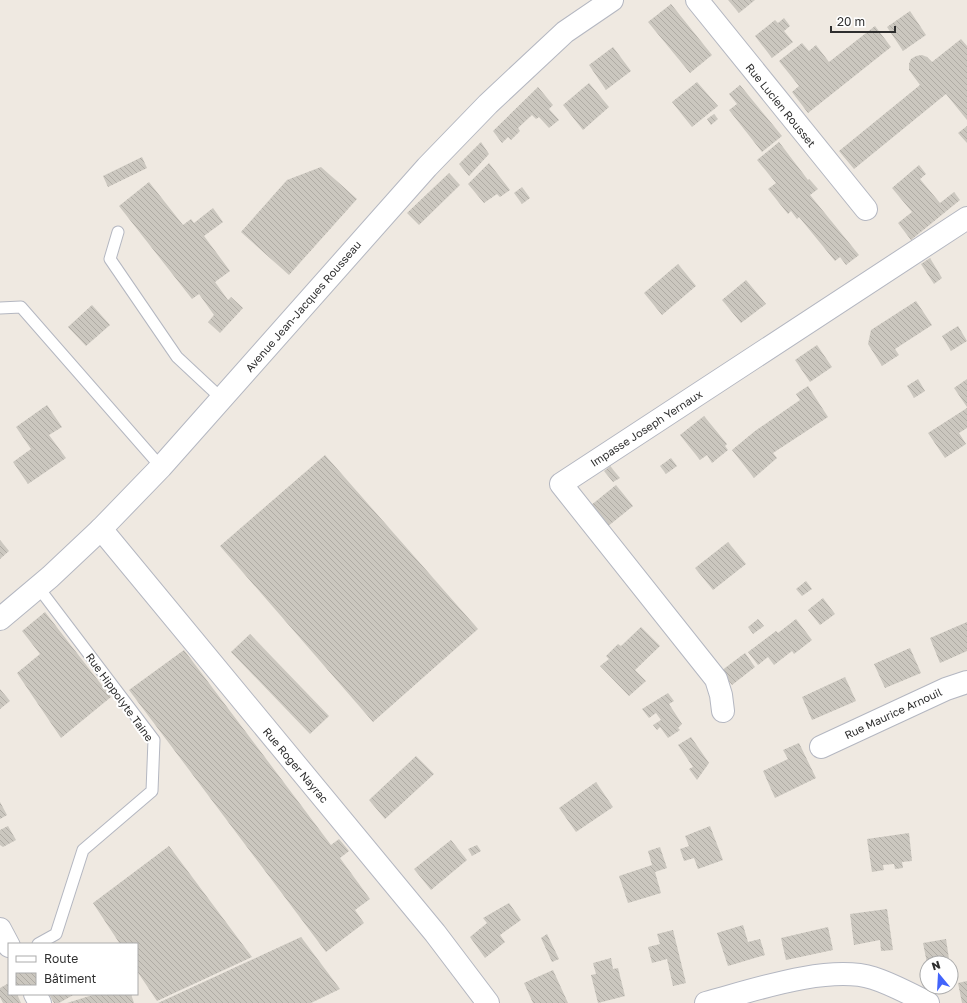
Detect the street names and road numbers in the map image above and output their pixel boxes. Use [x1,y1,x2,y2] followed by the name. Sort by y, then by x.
[743,61,819,149] street label: Rue Lucien Rousset
[243,238,363,374] street label: Avenue Jean-Jacques Rousseau
[588,387,704,469] street label: Impasse Joseph Yernaux
[84,650,156,744] street label: Rue Hippolyte Taine
[842,685,944,741] street label: Rue Maurice Arnouil
[261,725,331,805] street label: Rue Roger Nayrac

